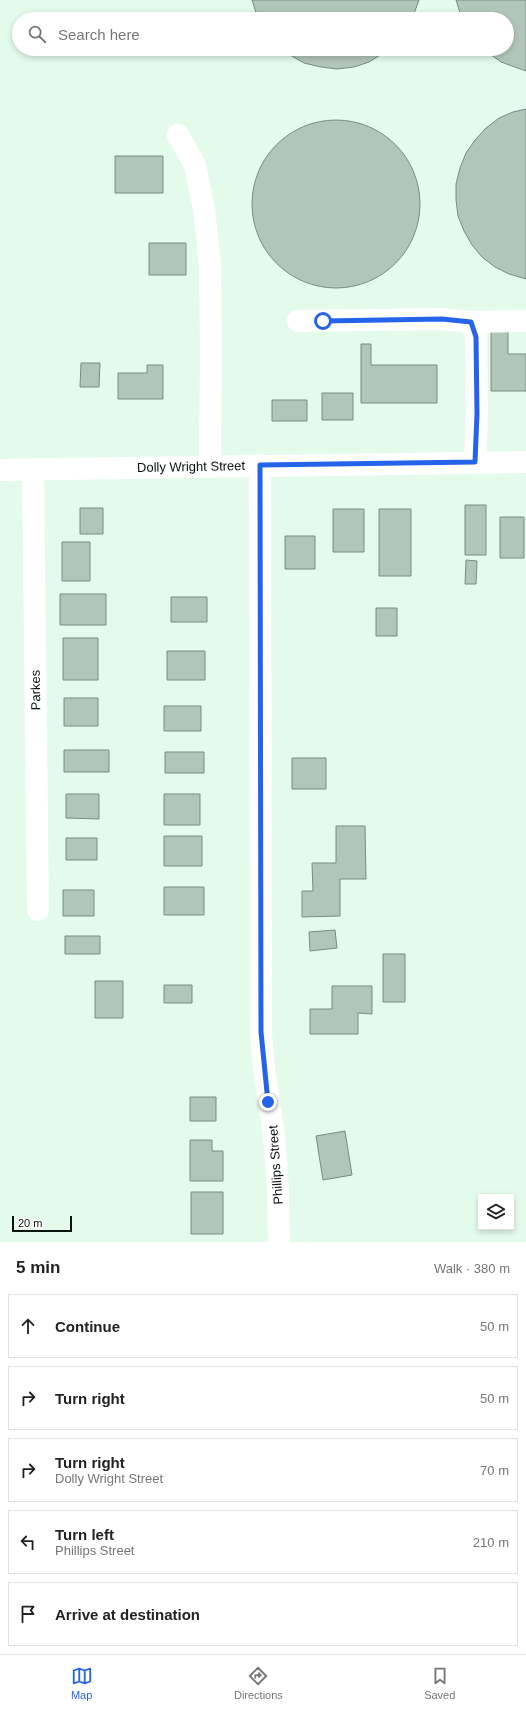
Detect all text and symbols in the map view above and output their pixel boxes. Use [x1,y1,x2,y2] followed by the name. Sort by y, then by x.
[12,12,514,56] search box
[26,23,48,45] icon: search
[58,26,140,43] text: Search here
[314,312,332,330] route start
[137,458,246,475] street label: Dolly Wright Street
[28,669,43,710] street label: Parkes
[259,1093,277,1111] route end
[265,1124,286,1205] street label: Phillips Street
[478,1194,514,1230] map controls
[478,1194,514,1230] button: layers
[12,1214,72,1233] scale bar
[18,1217,42,1229] text: 20 m
[16,1258,60,1277] text: 5 min
[434,1261,510,1276] text: Walk · 380 m
[17,1315,39,1337] icon: ahead
[55,1318,120,1335] text: Continue
[480,1319,509,1334] text: 50 m
[17,1387,39,1409] icon: right
[55,1390,125,1407] text: Turn right
[480,1391,509,1406] text: 50 m
[55,1454,125,1471] text: Turn right
[17,1459,39,1481] icon: right
[480,1463,509,1478] text: 70 m
[55,1471,163,1486] text: Dolly Wright Street
[55,1526,114,1543] text: Turn left
[17,1531,39,1553] icon: left
[473,1535,509,1550] text: 210 m
[55,1543,134,1558] text: Phillips Street
[17,1603,39,1625] icon: arrive
[55,1606,200,1623] text: Arrive at destination
[71,1665,93,1701] tab: Map
[234,1665,283,1701] tab: Directions
[424,1665,455,1701] tab: Saved

